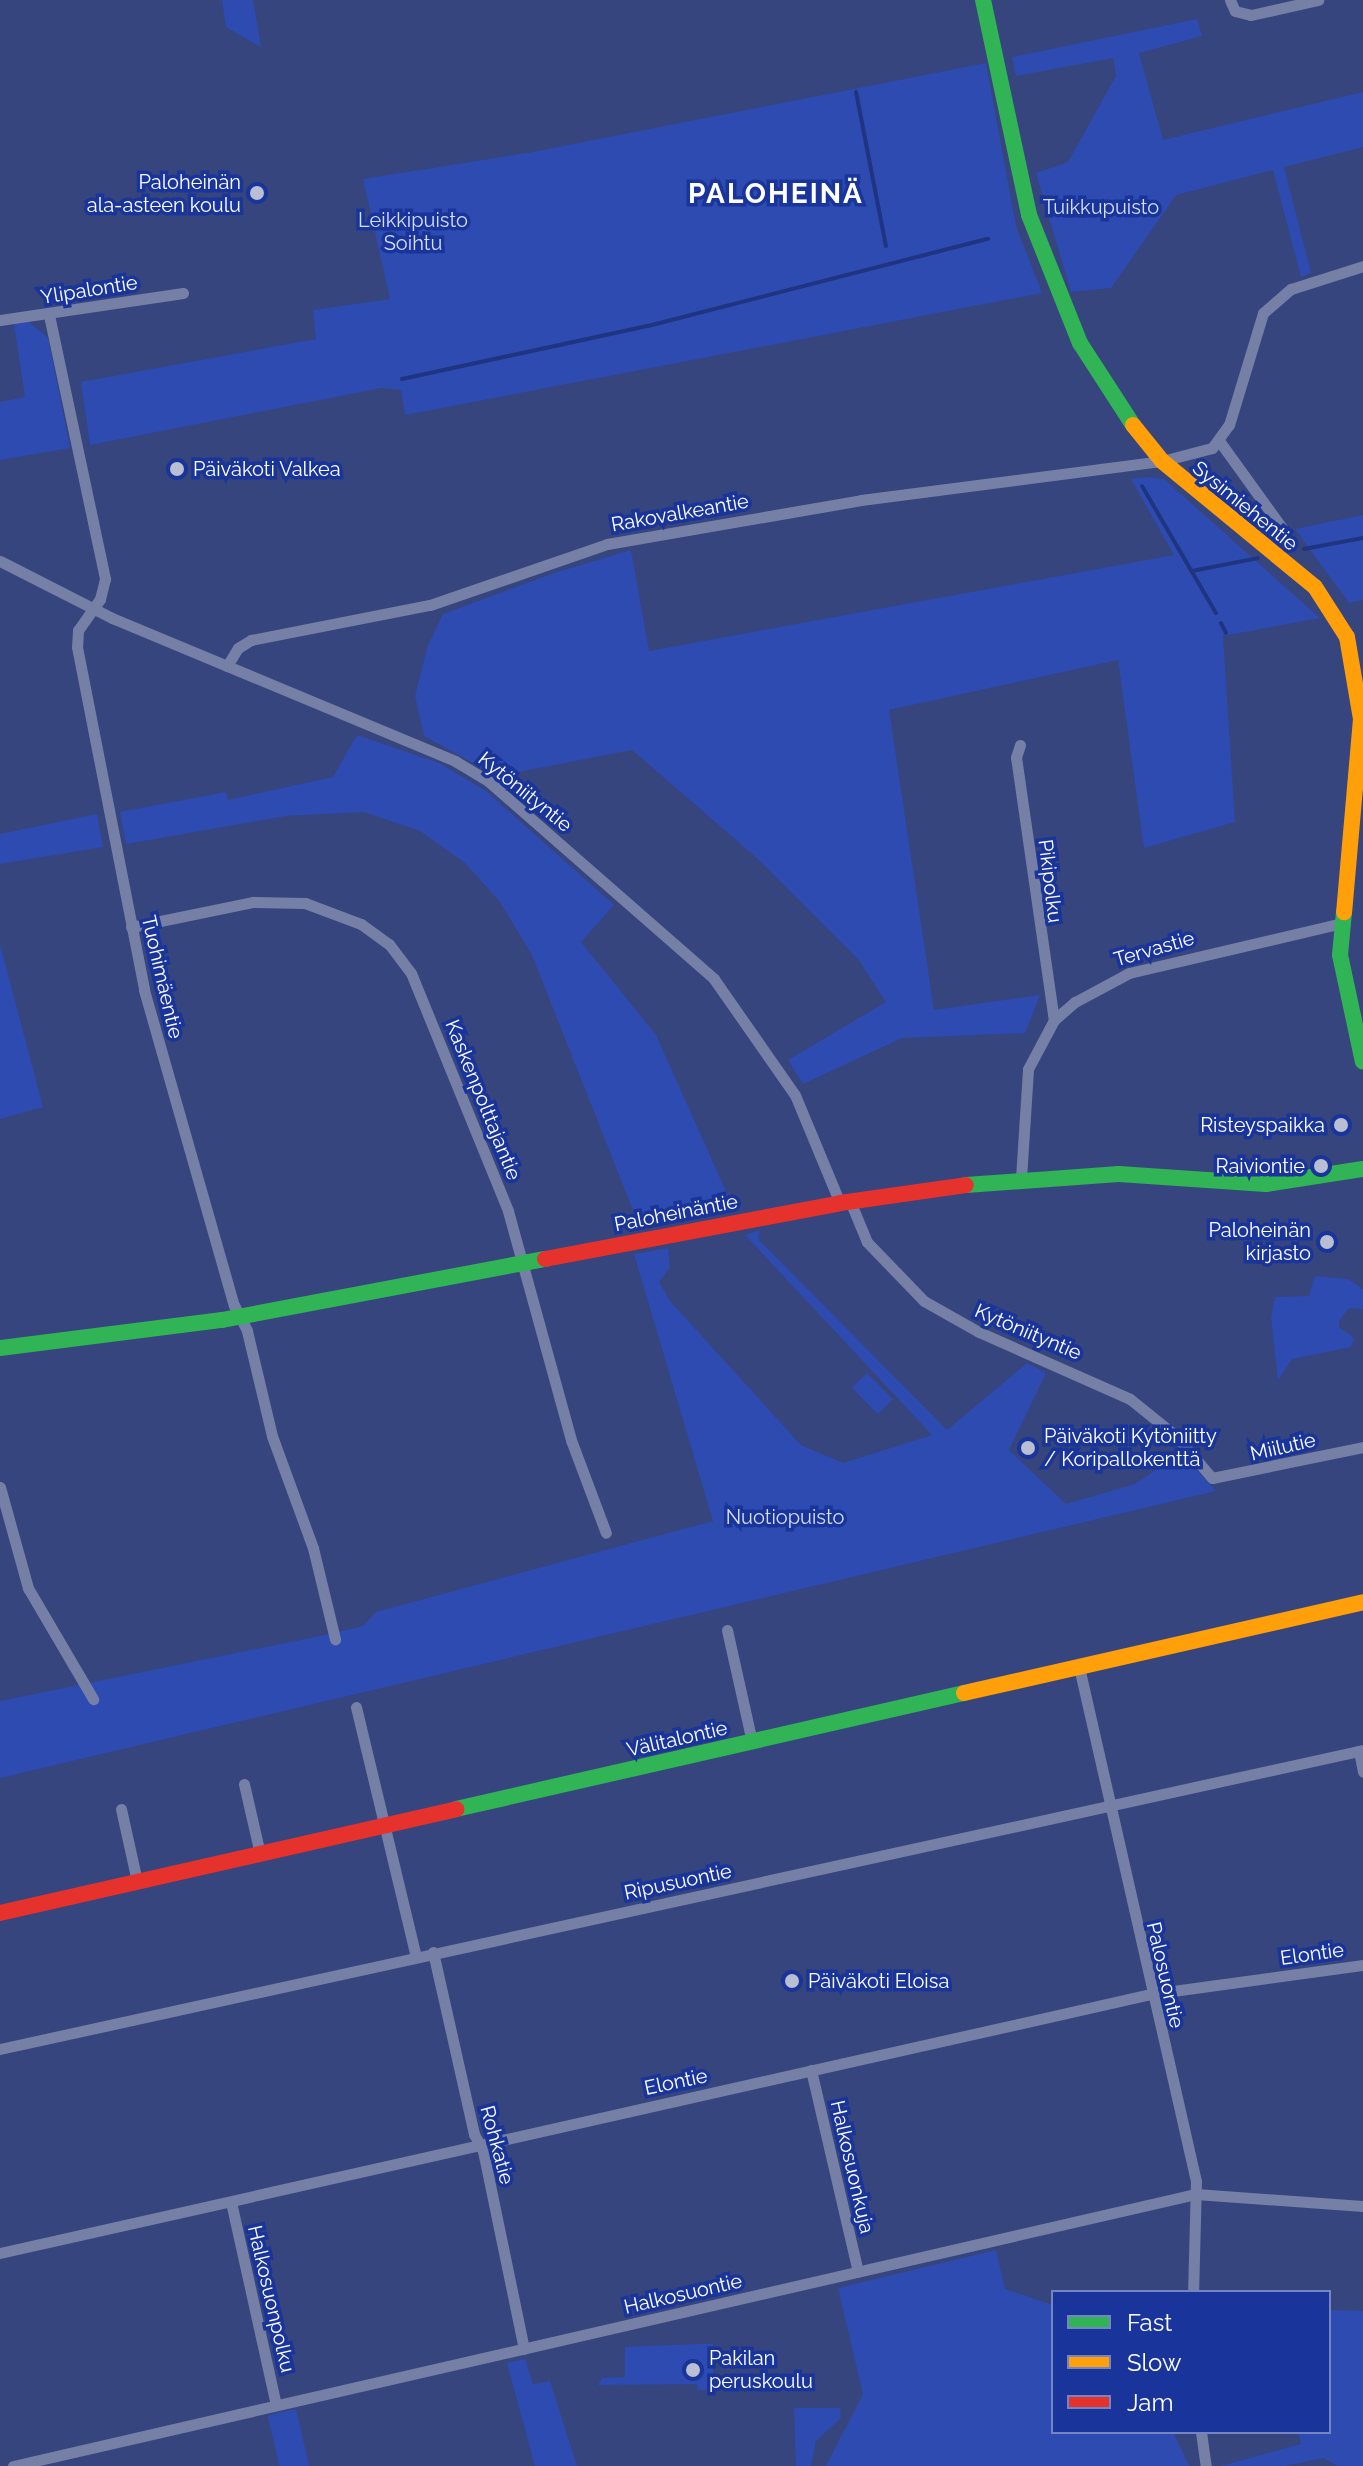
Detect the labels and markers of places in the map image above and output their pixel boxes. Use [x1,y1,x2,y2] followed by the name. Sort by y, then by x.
[87,170,241,217] place label: Paloheinän ala-asteen koulu
[248,184,266,202] marker: Paloheinän ala-asteen koulu
[193,457,341,481] place label: Päiväkoti Valkea
[168,460,186,478] marker: Päiväkoti Valkea
[1200,1113,1325,1137] place label: Risteyspaikka
[1332,1116,1350,1134] marker: Risteyspaikka
[1216,1154,1305,1178] place label: Raiviontie
[1312,1157,1330,1175] marker: Raiviontie
[1208,1218,1311,1265] place label: Paloheinän kirjasto
[1318,1233,1336,1251] marker: Paloheinän kirjasto
[1044,1424,1217,1471] place label: Päiväkoti Kytöniitty / Koripallokenttä
[1019,1439,1037,1457] marker: Päiväkoti Kytöniitty / Koripallokenttä
[808,1969,949,1993] place label: Päiväkoti Eloisa
[783,1972,801,1990] marker: Päiväkoti Eloisa
[709,2346,813,2393] place label: Pakilan peruskoulu
[684,2361,702,2379] marker: Pakilan peruskoulu

